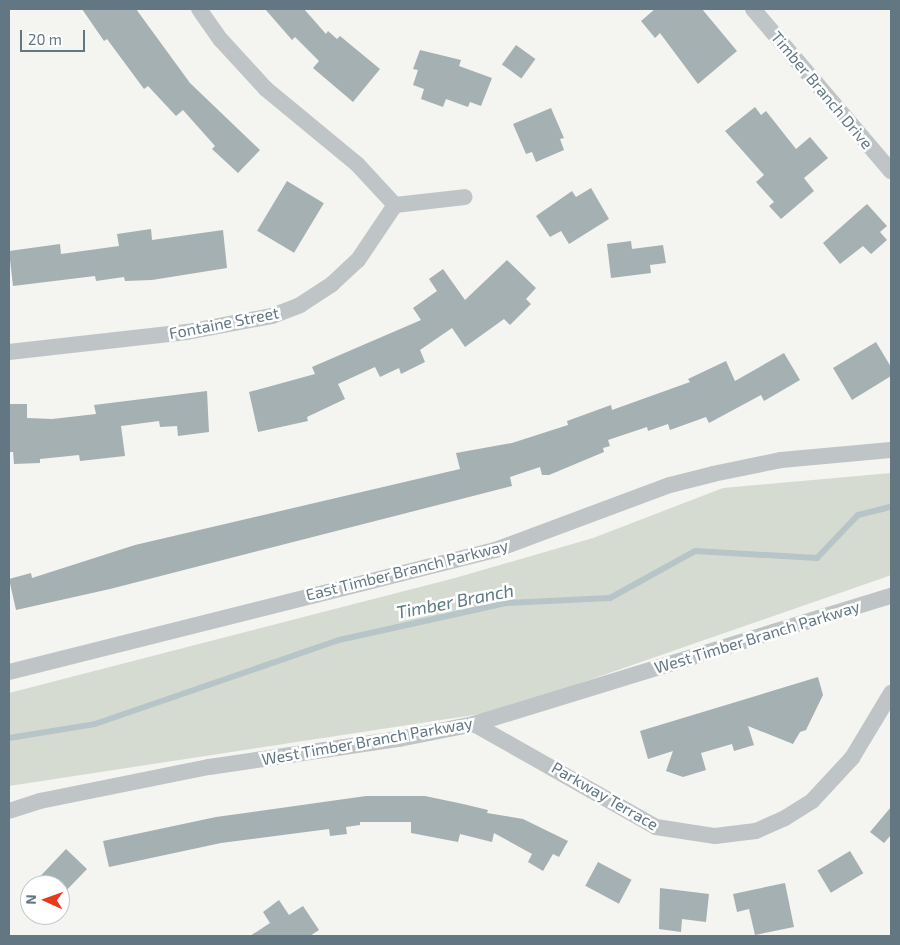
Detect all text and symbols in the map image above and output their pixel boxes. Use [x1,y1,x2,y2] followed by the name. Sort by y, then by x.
[22,20,88,52] scale bar
[767,27,877,153] street label: Timber Branch Drive
[28,30,62,48] text: 20 m
[167,303,281,343] street label: Fontaine Street
[303,535,511,605] street label: East Timber Branch Parkway
[394,579,516,623] water label: Timber Branch
[652,596,862,678] street label: West Timber Branch Parkway
[260,713,474,769] street label: West Timber Branch Parkway
[548,758,662,834] street label: Parkway Terrace
[20,875,70,925] north arrow
[22,894,39,905] text: N

